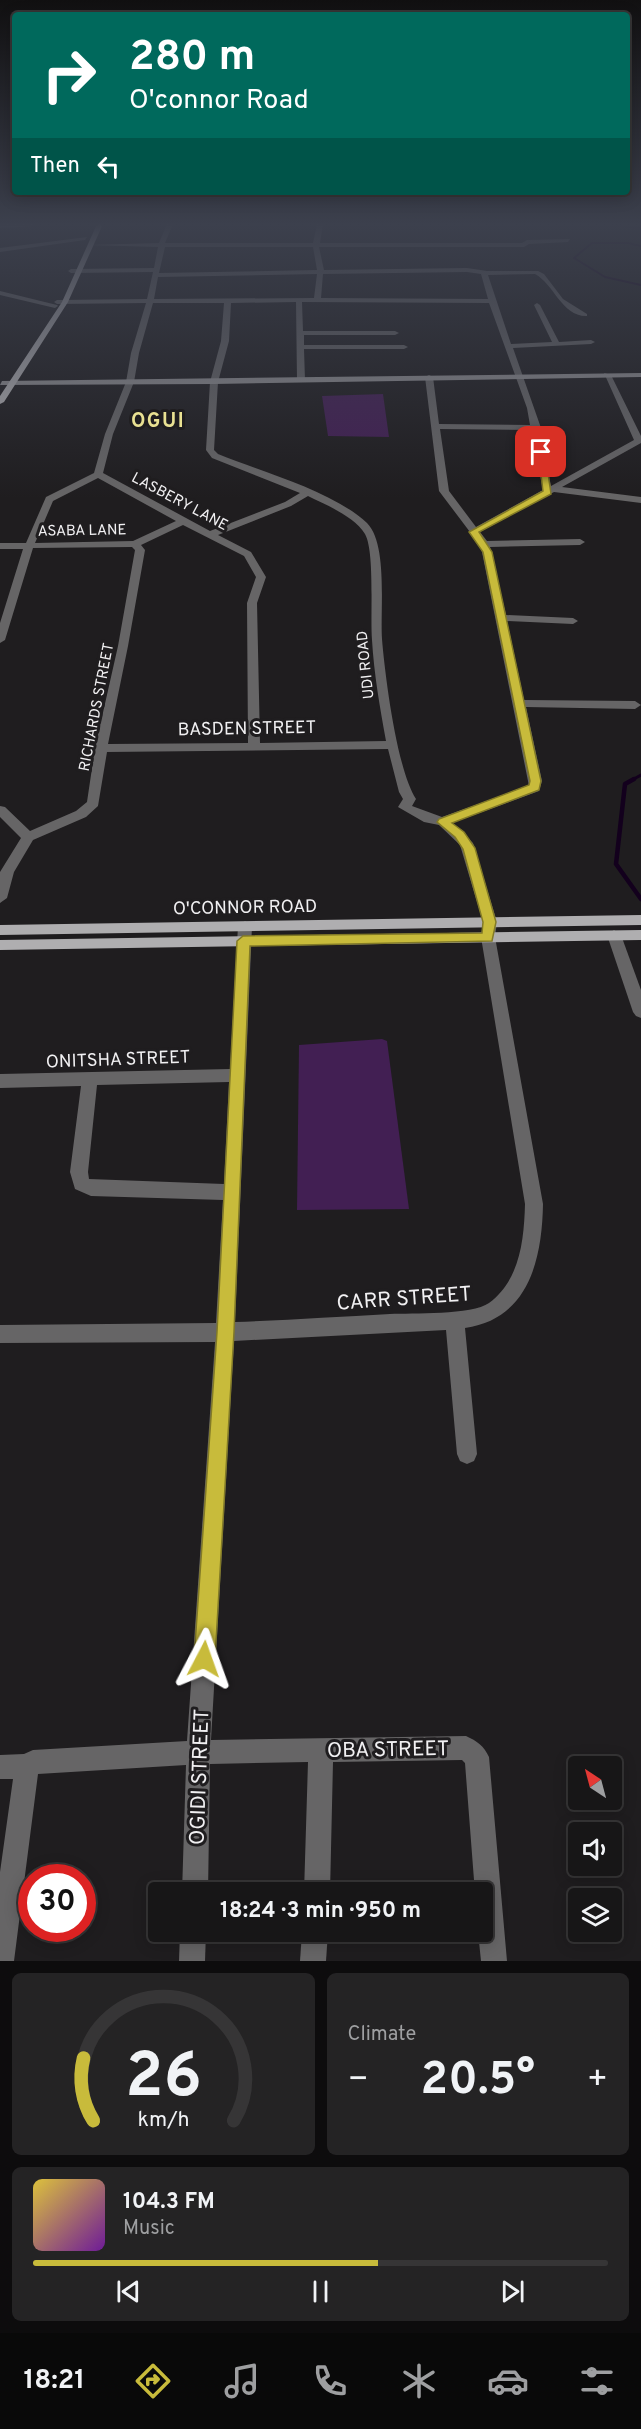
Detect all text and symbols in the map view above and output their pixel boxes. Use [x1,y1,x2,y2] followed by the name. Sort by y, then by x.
[129,32,255,85] text: 280 m
[30,36,108,114] icon: right
[129,84,309,118] text: O'connor Road
[92,150,125,183] icon: left
[30,153,80,180] text: Then
[131,409,185,435] district label: OGUI
[515,426,566,477] pin
[524,435,557,468] icon: arrive
[128,469,231,536] street label: LASBERY LANE
[37,521,127,542] street label: ASABA LANE
[353,630,380,700] street label: UDI ROAD
[76,641,119,773] street label: RICHARDS STREET
[178,717,316,742] street label: BASDEN STREET
[173,896,317,921] street label: O'CONNOR ROAD
[45,1046,191,1075] street label: ONITSHA STREET
[336,1281,473,1318] street label: CARR STREET
[172,1627,236,1691] position arrow
[185,1708,216,1846] street label: OGIDI STREET
[327,1736,449,1765] street label: OBA STREET
[568,1756,622,1810] north arrow
[568,1756,622,1942] map controls
[568,1822,622,1876] button: sound
[18,1864,96,1942] speed limit sign: 30
[568,1888,622,1942] button: layers
[220,1898,421,1925] text: 18:24 · 3 min · 950 m
[348,2022,416,2048] text: Climate
[125,2040,201,2119] text: 26
[421,2053,535,2110] text: 20.5°
[348,2060,369,2102] text: −
[587,2060,608,2102] text: +
[137,2107,189,2134] text: km/h
[123,2189,215,2216] text: 104.3 FM
[123,2216,175,2242] text: Music
[112,2275,145,2308] icon: previous
[304,2275,337,2308] icon: pause
[496,2275,529,2308] icon: next
[132,2360,174,2402] icon: directions
[221,2360,263,2402] icon: music
[309,2360,351,2402] icon: phone
[398,2360,440,2402] icon: climate
[487,2360,529,2402] icon: car
[576,2360,618,2402] icon: filters
[23,2364,85,2398] text: 18:21

